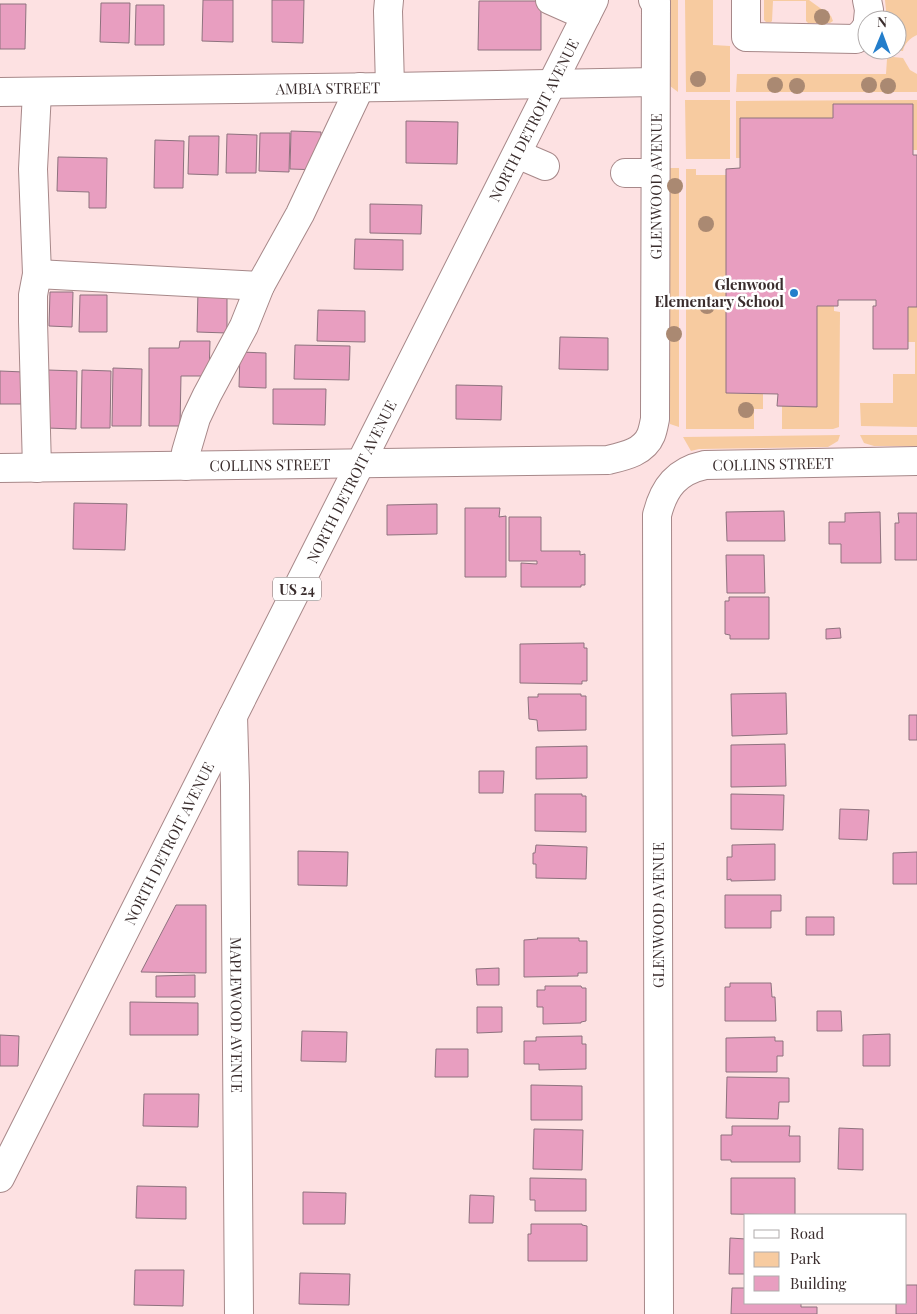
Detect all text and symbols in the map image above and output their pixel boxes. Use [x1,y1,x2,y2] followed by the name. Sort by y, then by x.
[857,10,907,60] north arrow
[877,12,887,31] text: N
[484,35,583,205] street label: NORTH DETROIT AVENUE
[275,77,380,98] street label: AMBIA STREET
[645,113,666,259] street label: GLENWOOD AVENUE
[655,274,784,311] place label: Glenwood Elementary School
[788,287,800,299] marker: Glenwood Elementary School
[302,397,401,566] street label: NORTH DETROIT AVENUE
[712,453,834,475] street label: COLLINS STREET
[209,454,331,475] street label: COLLINS STREET
[273,578,321,600] road number: US 24
[119,758,218,928] street label: NORTH DETROIT AVENUE
[648,842,668,988] street label: GLENWOOD AVENUE
[226,937,247,1093] street label: MAPLEWOOD AVENUE
[744,1214,907,1304] legend
[790,1223,824,1243] text: Road
[790,1248,822,1268] text: Park
[790,1273,847,1293] text: Building

